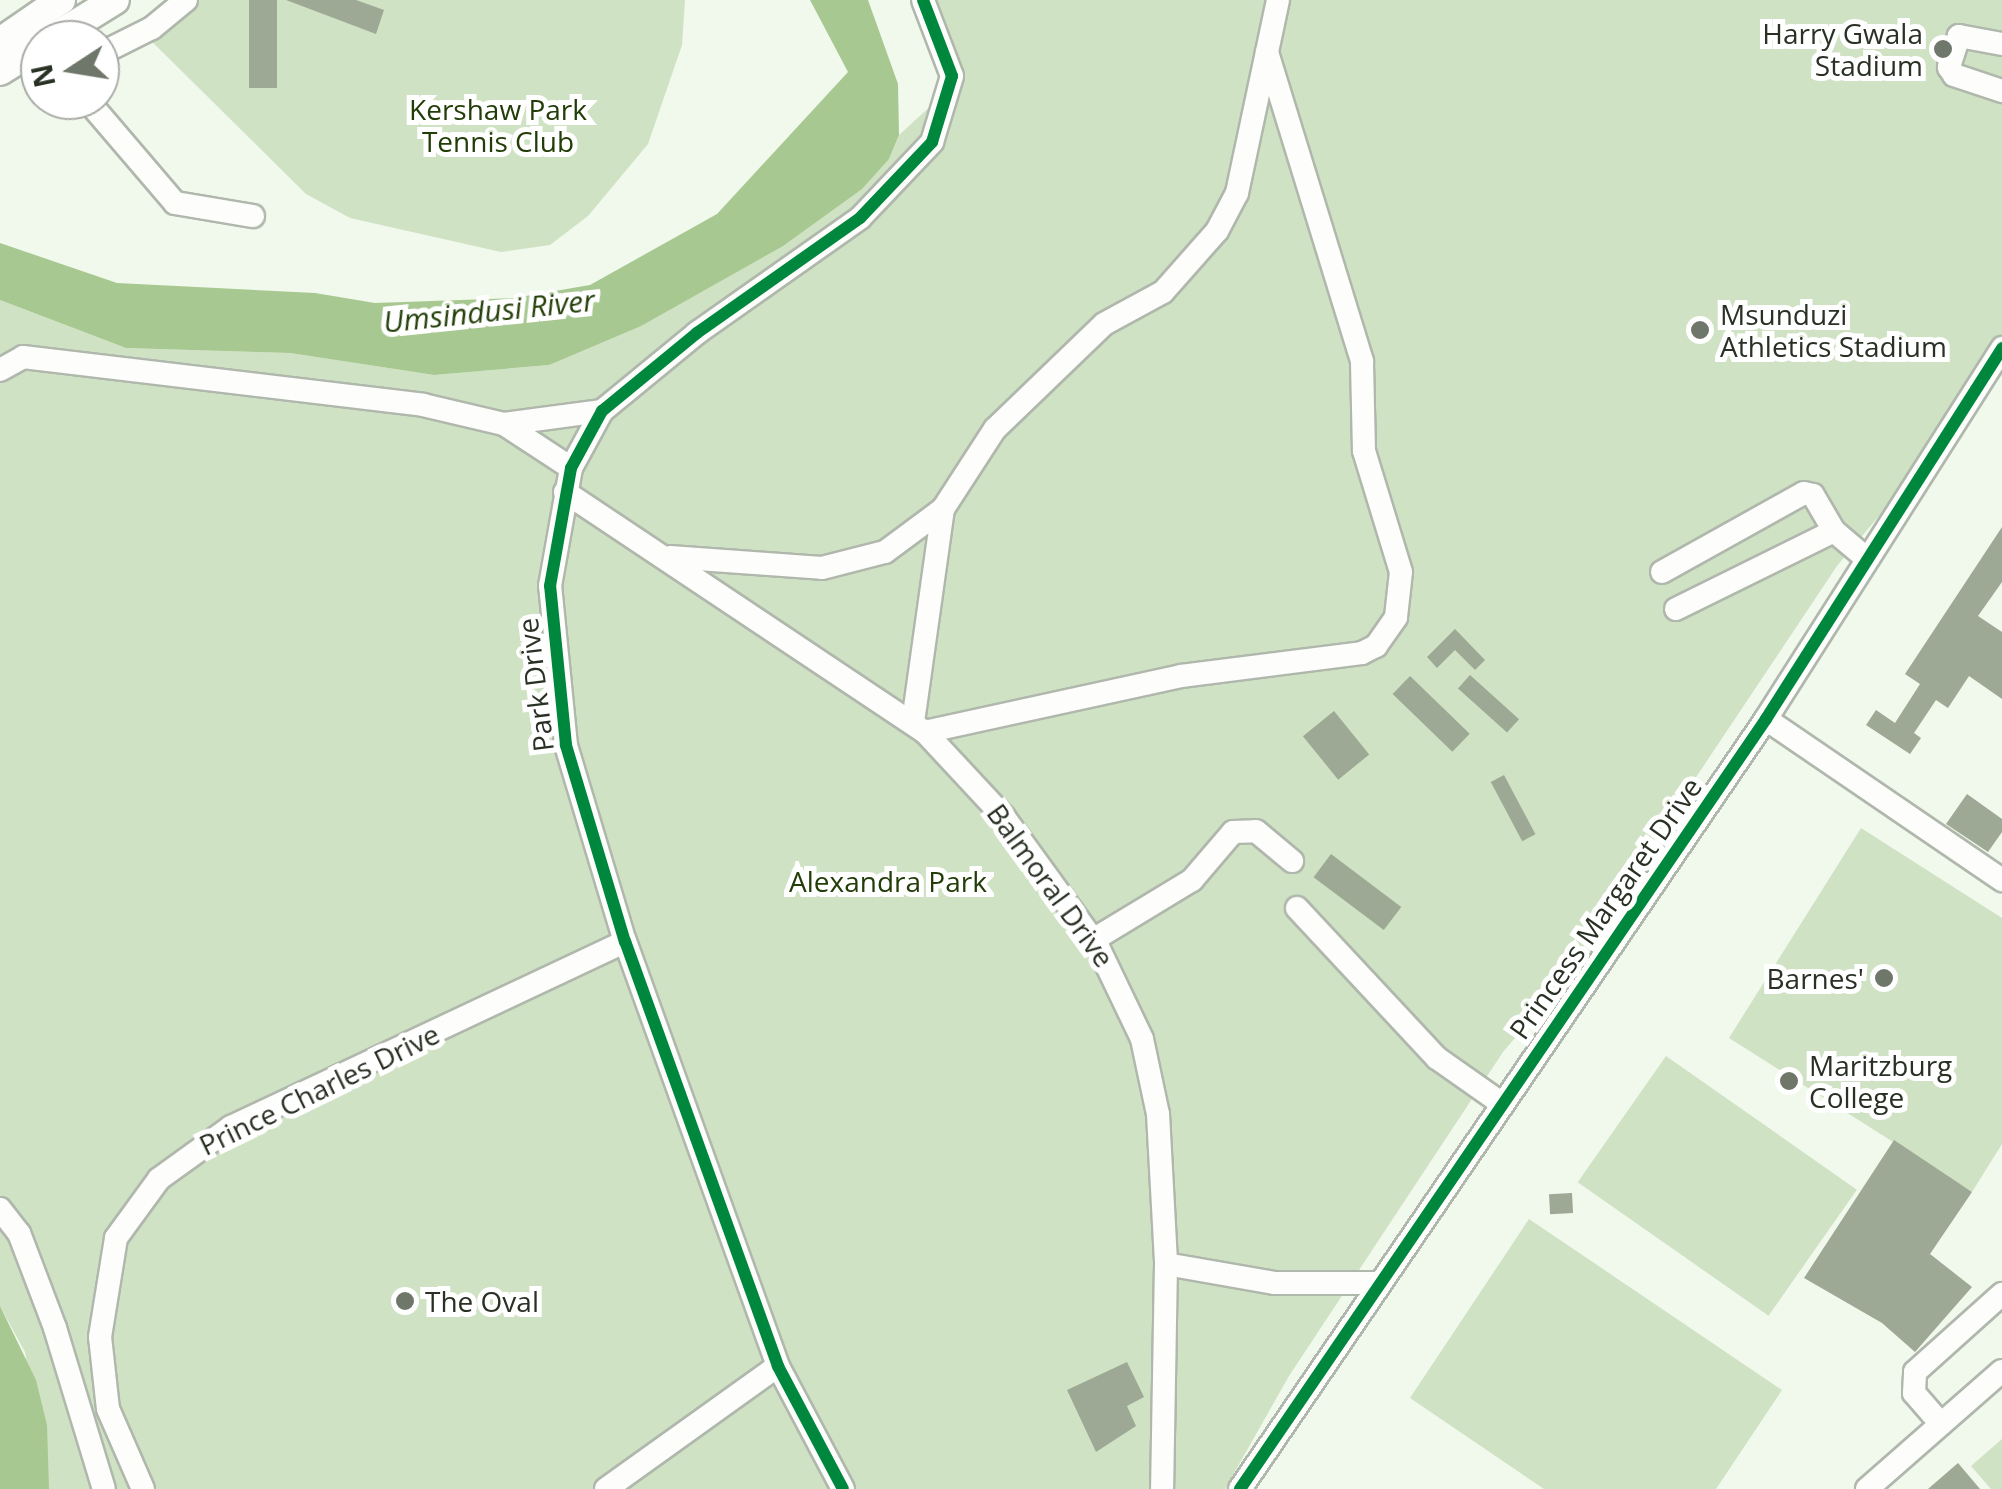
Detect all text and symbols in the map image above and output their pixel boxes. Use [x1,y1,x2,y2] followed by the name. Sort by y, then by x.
[1762,16,1923,82] place label: Harry Gwala Stadium
[20,20,120,120] north arrow
[1932,38,1954,60] marker: Harry Gwala Stadium
[22,61,64,91] text: N
[409,92,587,158] park label: Kershaw Park Tennis Club
[381,282,597,340] water label: Umsindusi River
[1720,297,1947,363] place label: Msunduzi Athletics Stadium
[1689,319,1711,341] marker: Msunduzi Athletics Stadium
[510,616,560,754] street label: Park Drive
[1502,771,1708,1045] street label: Princess Margaret Drive
[981,797,1121,973] street label: Balmoral Drive
[789,864,987,898] park label: Alexandra Park
[1767,961,1864,995] place label: Barnes'
[1873,967,1895,989] marker: Barnes'
[194,1016,444,1162] street label: Prince Charles Drive
[1809,1048,1952,1114] place label: Maritzburg College
[1778,1070,1800,1092] marker: Maritzburg College
[425,1284,539,1318] place label: The Oval
[394,1290,416,1312] marker: The Oval

